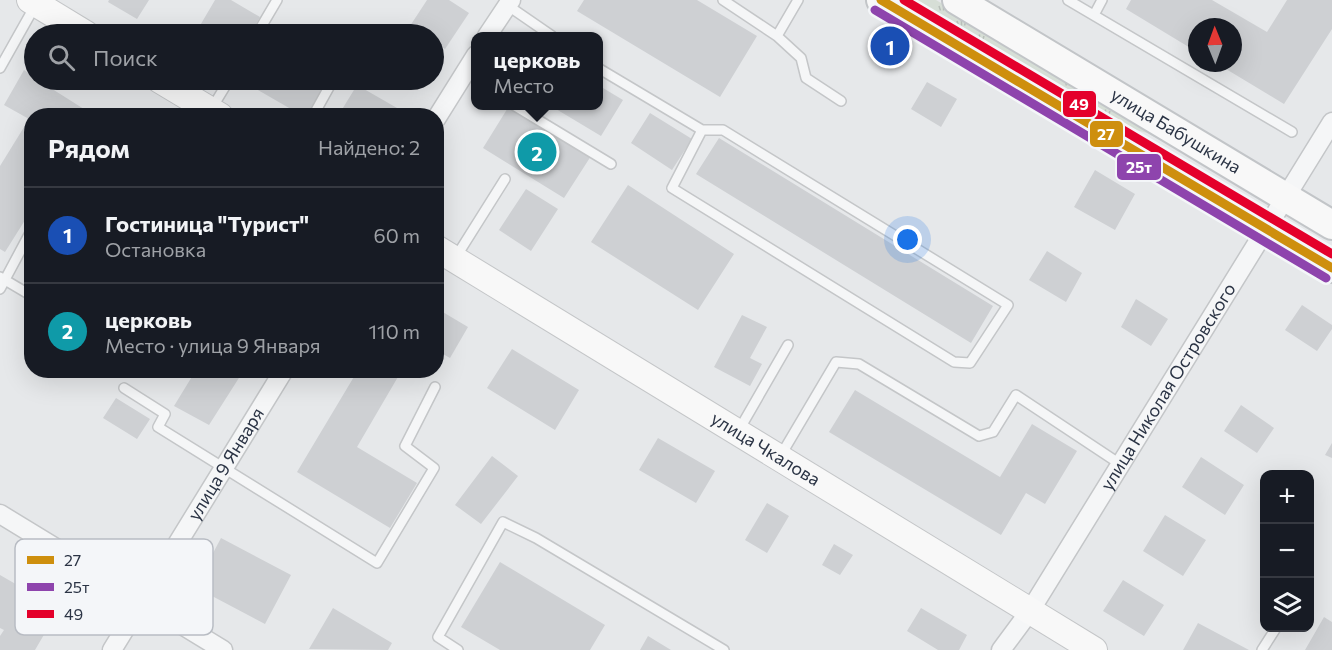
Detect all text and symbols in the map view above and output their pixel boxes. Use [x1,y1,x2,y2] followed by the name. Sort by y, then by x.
[1188,18,1242,72] north arrow
[24,24,444,90] search box
[870,24,910,68] pin: 1
[471,32,603,110] popup
[45,41,78,74] icon: search
[93,44,158,71] text: Поиск
[494,46,580,73] text: церковь
[494,73,554,97] text: Место
[1107,83,1245,178] street label: улица Бабушкина
[1062,90,1097,118] line badge: 49
[1069,94,1089,113] text: 49
[1089,120,1124,148] line badge: 27
[1097,124,1115,143] text: 27
[518,130,556,174] pin: 2
[48,132,130,163] text: Рядом
[318,135,420,159] text: Найдено: 2
[1116,153,1162,181] line badge: 25т
[1126,157,1152,176] text: 25т
[105,210,309,237] text: Гостиница "Турист"
[63,223,72,247] text: 1
[374,223,420,247] text: 60 m
[893,225,922,254] your location
[105,237,206,261] text: Остановка
[1095,279,1240,494] street label: улица Николая Островского
[105,306,192,333] text: церковь
[62,319,73,343] text: 2
[369,319,420,343] text: 110 m
[105,333,321,357] text: Место · улица 9 Января
[182,403,268,524] street label: улица 9 Января
[707,407,825,490] street label: улица Чкалова
[1260,470,1314,632] map controls
[1260,470,1314,524] button: +
[1260,524,1314,578] button: −
[15,539,213,635] legend
[64,550,81,569] text: 27
[64,577,90,596] text: 25т
[1260,578,1314,632] button: layers
[64,604,83,623] text: 49

